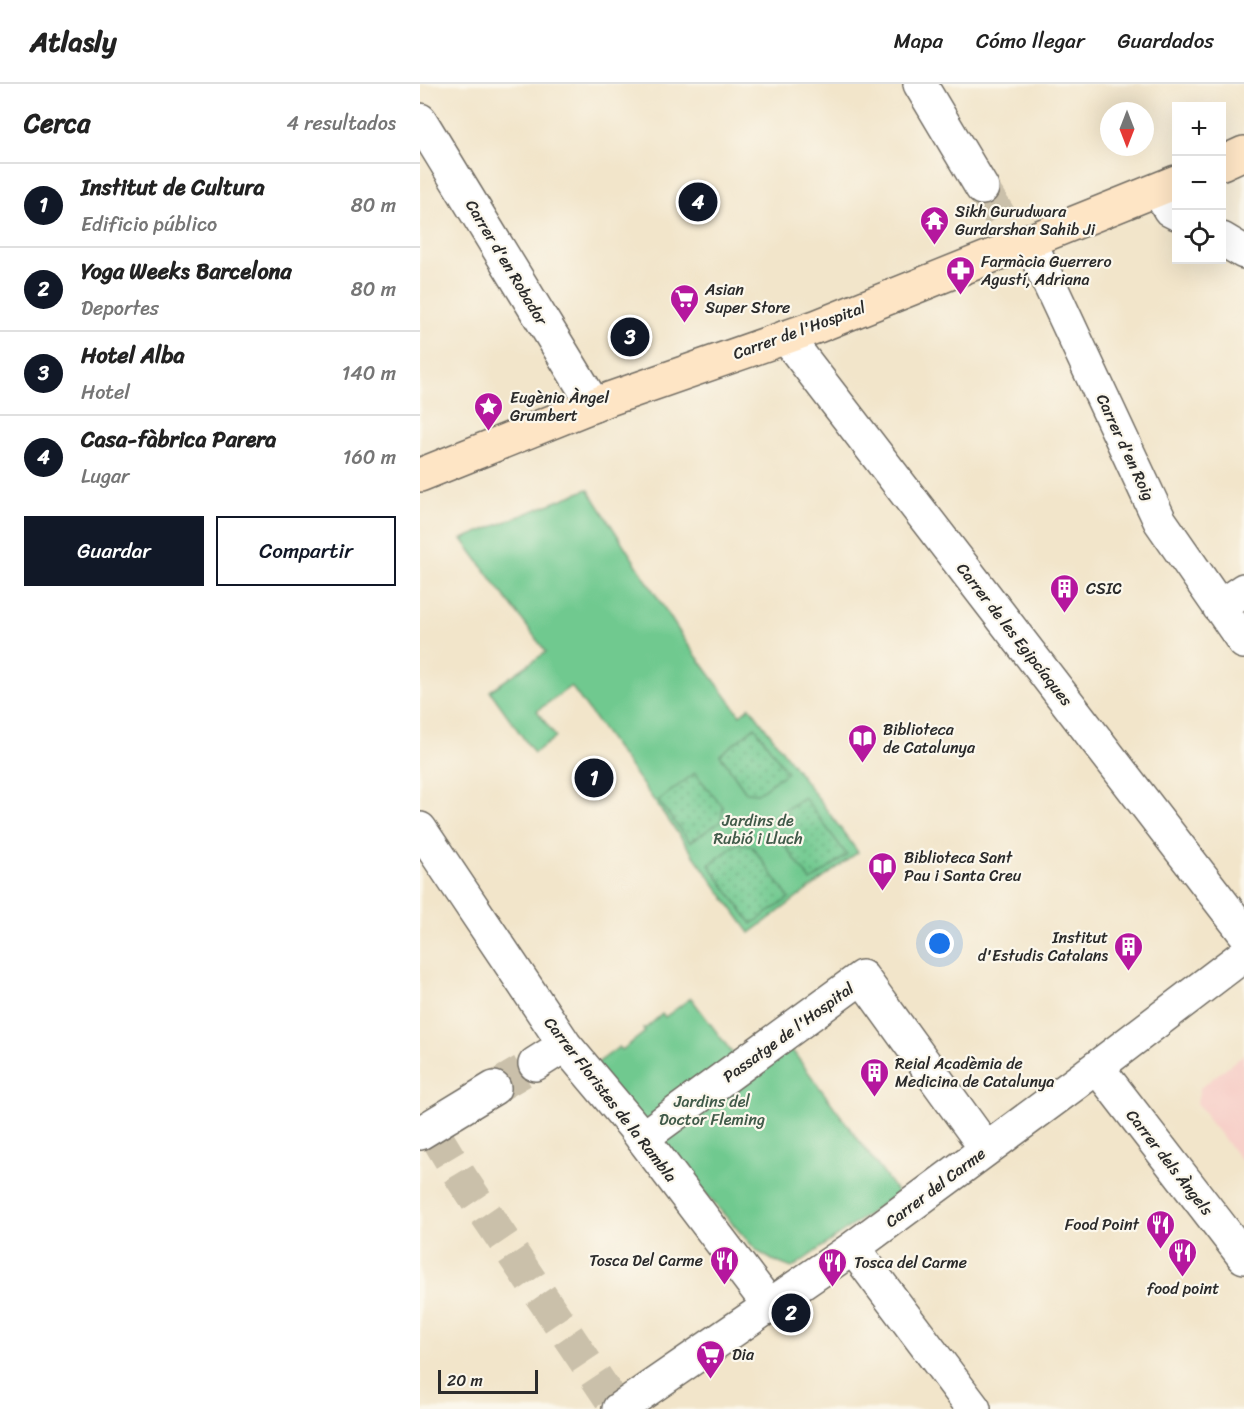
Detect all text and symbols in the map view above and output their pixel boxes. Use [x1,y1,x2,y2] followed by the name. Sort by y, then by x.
[30,17,117,66] text: Atlasly
[894,22,943,60] text: Mapa
[976,22,1085,60] text: Cómo llegar
[1118,22,1214,60] text: Guardados
[24,100,90,146] text: Cerca
[1100,102,1154,156] north arrow
[1172,102,1226,264] map controls
[1172,102,1226,156] button: +
[287,106,396,141] text: 4 resultados
[1172,156,1226,210] button: −
[81,168,265,207] text: Institut de Cultura
[678,180,718,224] pin: 4
[39,188,48,223] text: 1
[351,188,396,223] text: 80 m
[457,194,556,332] street label: Carrer d'en Robador
[955,197,1096,244] place label: Sikh Gurudwara Gurdarshan Sahib Ji
[918,204,950,246] temple icon: Sikh Gurudwara Gurdarshan Sahib Ji
[81,207,217,242] text: Edificio público
[1172,210,1226,264] button: locate
[980,247,1112,294] place label: Farmàcia Guerrero Agustí, Adriana
[81,252,292,291] text: Yoga Weeks Barcelona
[944,254,976,296] pharmacy icon: Farmàcia Guerrero Agustí, Adriana
[38,272,49,307] text: 2
[351,272,396,307] text: 80 m
[704,275,790,322] place label: Asian Super Store
[668,282,700,324] supermarket icon: Asian Super Store
[81,291,159,326] text: Deportes
[729,293,870,368] street label: Carrer de l'Hospital
[610,314,650,360] pin: 3
[81,336,185,375] text: Hotel Alba
[38,356,49,391] text: 3
[342,356,396,391] text: 140 m
[81,375,130,410] text: Hotel
[510,383,609,430] place label: Eugènia Àngel Grumbert
[1088,389,1163,506] street label: Carrer d'en Roig
[473,390,505,432] place icon: Eugènia Àngel Grumbert
[81,420,276,459] text: Casa-fàbrica Parera
[37,440,50,475] text: 4
[343,440,396,475] text: 160 m
[81,459,129,494] text: Lugar
[24,516,204,586] button: Guardar
[216,516,396,586] button: Compartir
[949,556,1081,713] street label: Carrer de les Egipcíaques
[1049,572,1081,614] building icon: CSIC
[1086,574,1122,603] place label: CSIC
[883,715,976,762] place label: Biblioteca de Catalunya
[846,722,878,764] library icon: Biblioteca de Catalunya
[574,756,614,800] pin: 1
[713,806,803,853] park label: Jardins de Rubió i Lluch
[904,843,1022,890] place label: Biblioteca Sant Pau i Santa Creu
[867,850,899,892] library icon: Biblioteca Sant Pau i Santa Creu
[978,923,1108,970] place label: Institut d'Estudis Catalans
[925,929,954,958] your location
[1113,930,1145,972] building icon: Institut d'Estudis Catalans
[716,974,861,1090] street label: Passatge de l'Hospital
[536,1010,685,1189] street label: Carrer Floristes de la Rambla
[895,1049,1054,1096] place label: Reial Acadèmia de Medicina de Catalunya
[858,1056,890,1098] building icon: Reial Acadèmia de Medicina de Catalunya
[659,1087,765,1134] park label: Jardins del Doctor Fleming
[1119,1103,1221,1223] street label: Carrer dels Àngels
[879,1140,992,1235] street label: Carrer del Carme
[1144,1208,1176,1250] restaurant icon: Food Point
[1065,1210,1140,1239] place label: Food Point
[1167,1236,1199,1278] restaurant icon: food point
[708,1244,740,1286] restaurant icon: Tosca Del Carme
[589,1246,703,1275] place label: Tosca Del Carme
[817,1246,849,1288] restaurant icon: Tosca del Carme
[854,1248,967,1277] place label: Tosca del Carme
[1147,1274,1219,1303] place label: food point
[772,1290,811,1336] pin: 2
[695,1338,727,1380] supermarket icon: Dia
[732,1340,755,1369] place label: Dia
[447,1366,483,1395] text: 20 m
[438,1367,538,1394] scale bar

